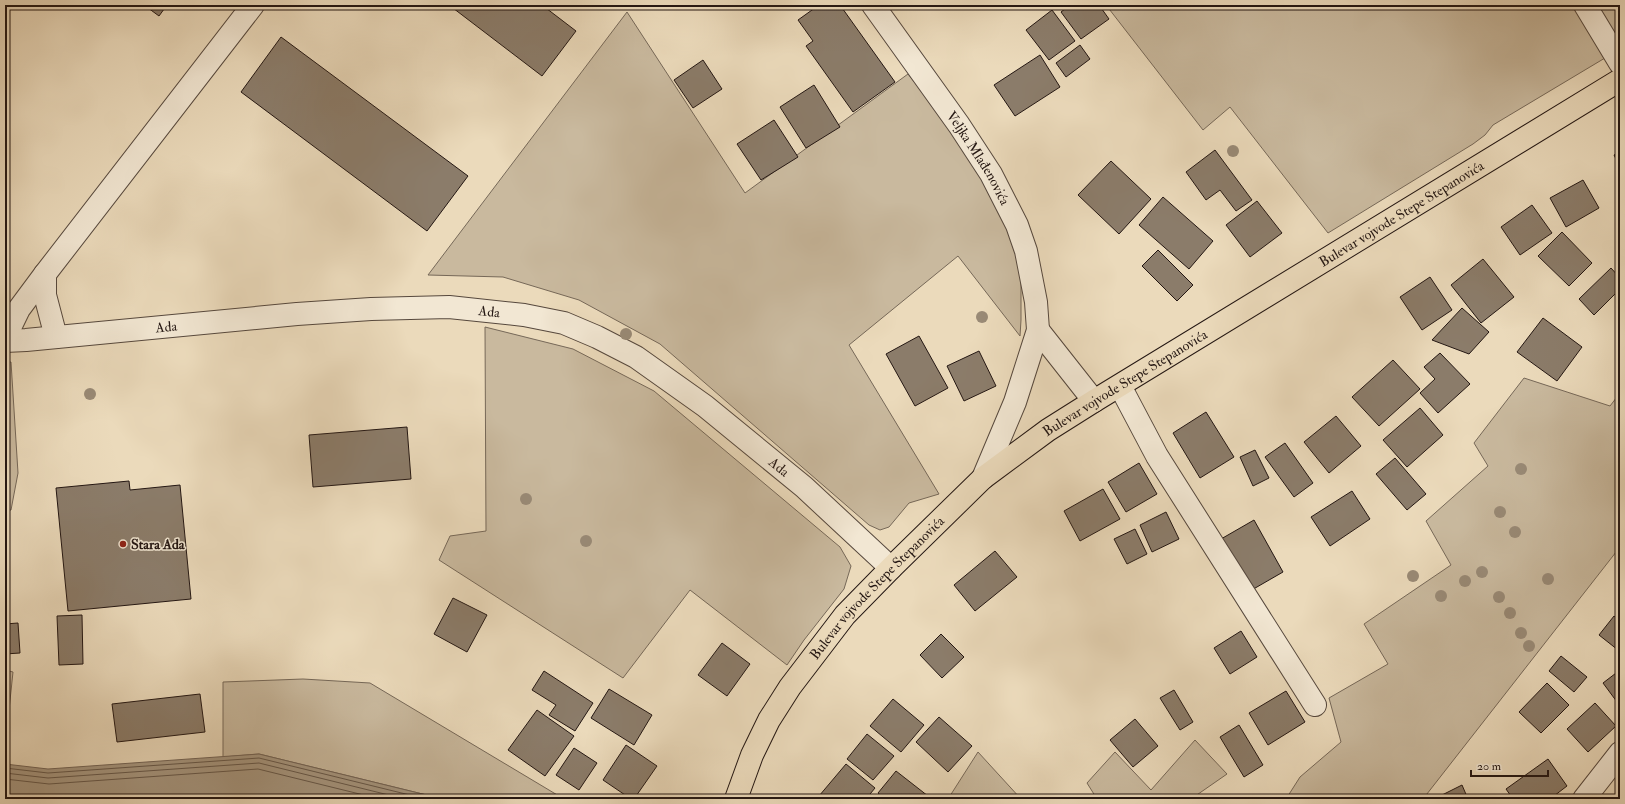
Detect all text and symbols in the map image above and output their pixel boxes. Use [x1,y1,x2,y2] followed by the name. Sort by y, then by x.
[943,108,1013,208] street label: Veljka Mlađenovića
[1316,157,1487,271] street label: Bulevar vojvode Stepe Stepanovića
[477,302,501,321] street label: Ada
[154,318,178,337] street label: Ada
[1039,326,1211,440] street label: Bulevar vojvode Stepe Stepanovića
[764,453,793,481] street label: Ada
[806,513,948,663] street label: Bulevar vojvode Stepe Stepanovića
[131,536,186,553] place label: Stara Ada
[118,539,128,549] marker: Stara Ada
[1471,752,1548,778] scale bar
[1477,759,1502,774] text: 20 m

